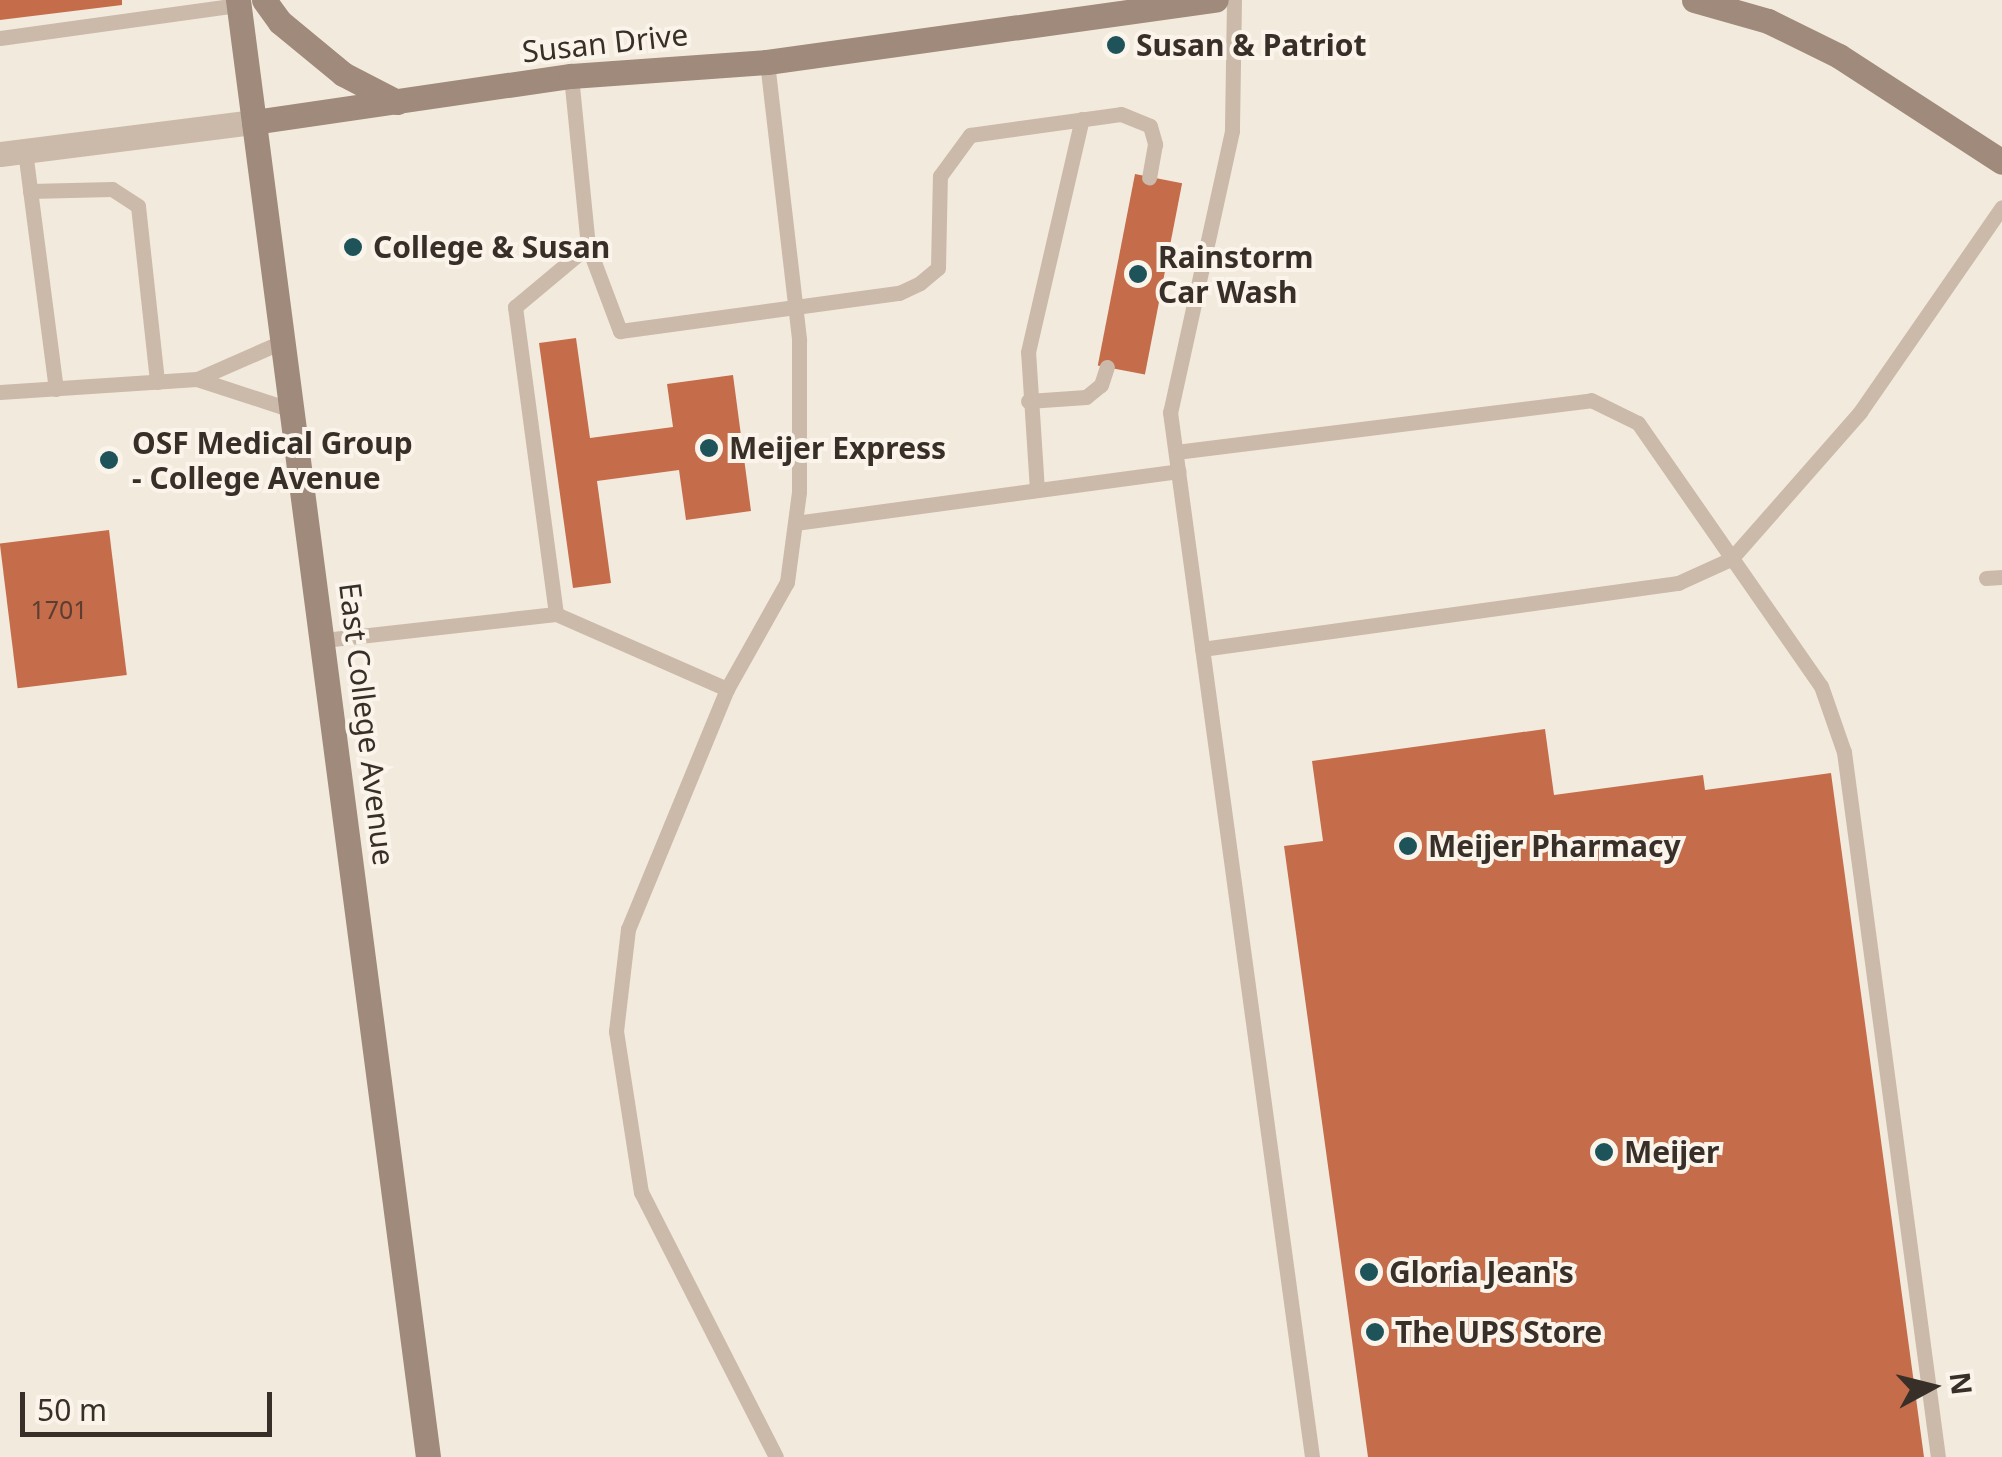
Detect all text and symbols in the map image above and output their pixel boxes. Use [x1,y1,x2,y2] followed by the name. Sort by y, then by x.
[520,16,690,70] street label: Susan Drive
[1136,27,1366,63] place label: Susan & Patriot
[1105,34,1127,56] marker: Susan & Patriot
[373,229,610,265] place label: College & Susan
[342,236,364,258] marker: College & Susan
[1158,239,1314,310] place label: Rainstorm Car Wash
[1127,263,1149,285] marker: Rainstorm Car Wash
[132,425,413,496] place label: OSF Medical Group - College Avenue
[729,430,946,466] place label: Meijer Express
[698,437,720,459] marker: Meijer Express
[96,447,122,473] marker: OSF Medical Group - College Avenue
[332,581,402,867] street label: East College Avenue
[30,594,88,624] house number: 1701
[1428,828,1681,864] place label: Meijer Pharmacy
[1397,835,1419,857] marker: Meijer Pharmacy
[1624,1134,1719,1170] place label: Meijer
[1593,1141,1615,1163] marker: Meijer
[1389,1254,1574,1290] place label: Gloria Jean's
[1358,1261,1380,1283] marker: Gloria Jean's
[1395,1314,1602,1350] place label: The UPS Store
[1364,1321,1386,1343] marker: The UPS Store
[1882,1337,1982,1437] north arrow
[1942,1370,1982,1397] text: N
[25,1372,278,1434] scale bar
[37,1389,107,1430] text: 50 m

